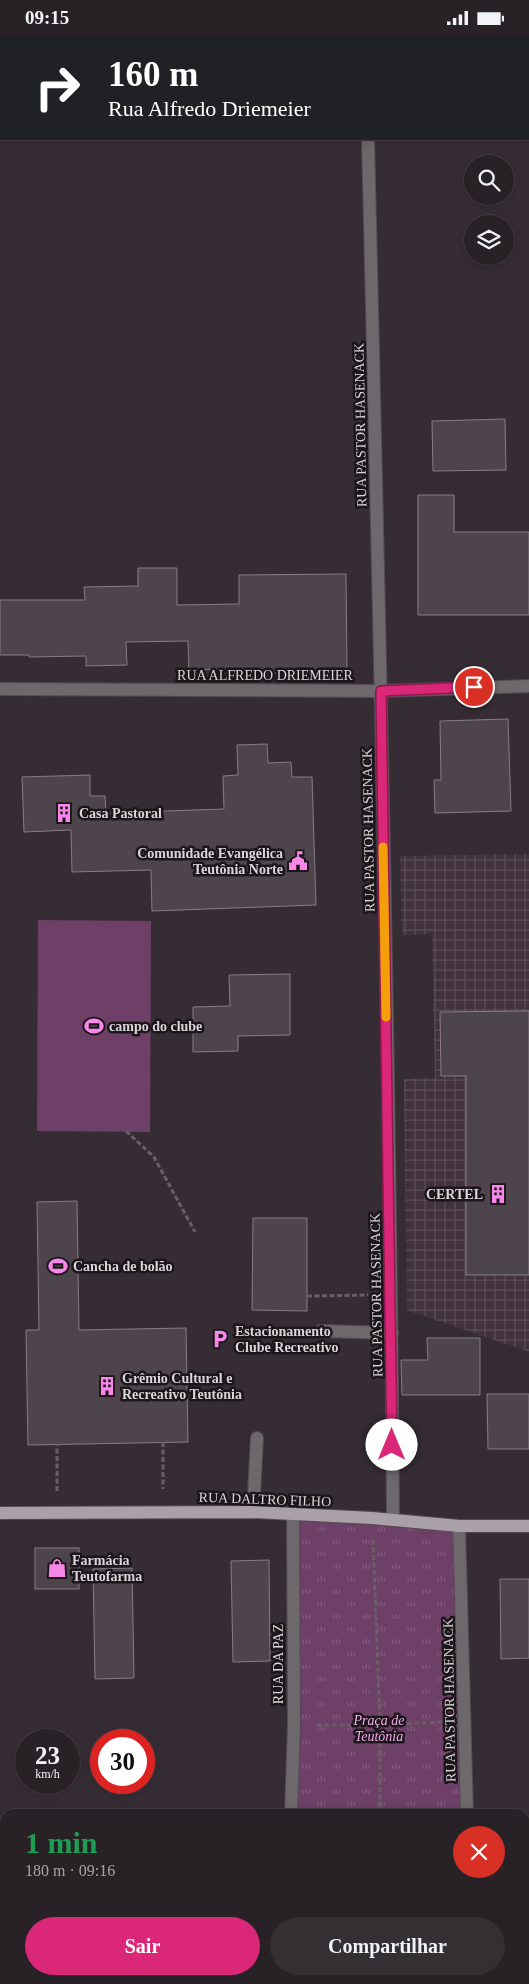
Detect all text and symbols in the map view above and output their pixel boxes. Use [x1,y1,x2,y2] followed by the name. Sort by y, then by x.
[25,7,69,28] text: 09:15
[25,55,90,120] icon: right
[108,55,198,94] text: 160 m
[108,96,311,121] text: Rua Alfredo Driemeier
[464,155,514,265] map controls
[464,155,514,205] button: search
[464,215,514,265] button: layers
[352,343,369,507] street label: RUA PASTOR HASENACK
[453,666,495,708] pin
[177,668,354,683] street label: RUA ALFREDO DRIEMEIER
[460,673,488,701] icon: arrive
[360,748,377,912] street label: RUA PASTOR HASENACK
[53,802,75,824] building icon: Casa Pastoral
[79,806,162,821] place label: Casa Pastoral
[137,846,283,877] place label: Comunidade Evangélica Teutônia Norte
[287,850,309,872] public building icon: Comunidade Evangélica Teutônia Norte
[83,1015,105,1037] sports icon: campo do clube
[109,1019,202,1034] place label: campo do clube
[487,1183,509,1205] building icon: CERTEL
[426,1187,483,1202] place label: CERTEL
[368,1213,385,1377] street label: RUA PASTOR HASENACK
[47,1255,69,1277] sports icon: Cancha de bolão
[73,1259,173,1274] place label: Cancha de bolão
[235,1324,339,1355] place label: Estacionamento Clube Recreativo
[209,1328,231,1350] parking icon: Estacionamento Clube Recreativo
[122,1371,242,1402] place label: Grêmio Cultural e Recreativo Teutônia
[96,1375,118,1397] building icon: Grêmio Cultural e Recreativo Teutônia
[365,1418,417,1470] position arrow
[199,1490,331,1509] street label: RUA DALTRO FILHO
[72,1553,142,1584] place label: Farmácia Teutofarma
[46,1557,68,1579] shop icon: Farmácia Teutofarma
[441,1618,458,1782] street label: RUA PASTOR HASENACK
[271,1624,286,1704] street label: RUA DA PAZ
[353,1713,404,1744] park label: Praça de Teutônia
[90,1729,155,1794] speed limit sign: 30
[35,1742,60,1769] text: 23
[35,1767,60,1781] text: km/h
[25,1826,98,1859] text: 1 min
[453,1826,505,1878] button: close
[25,1862,115,1879] text: 180 m · 09:16
[25,1917,260,1975] button: Sair
[270,1917,505,1975] button: Compartilhar

